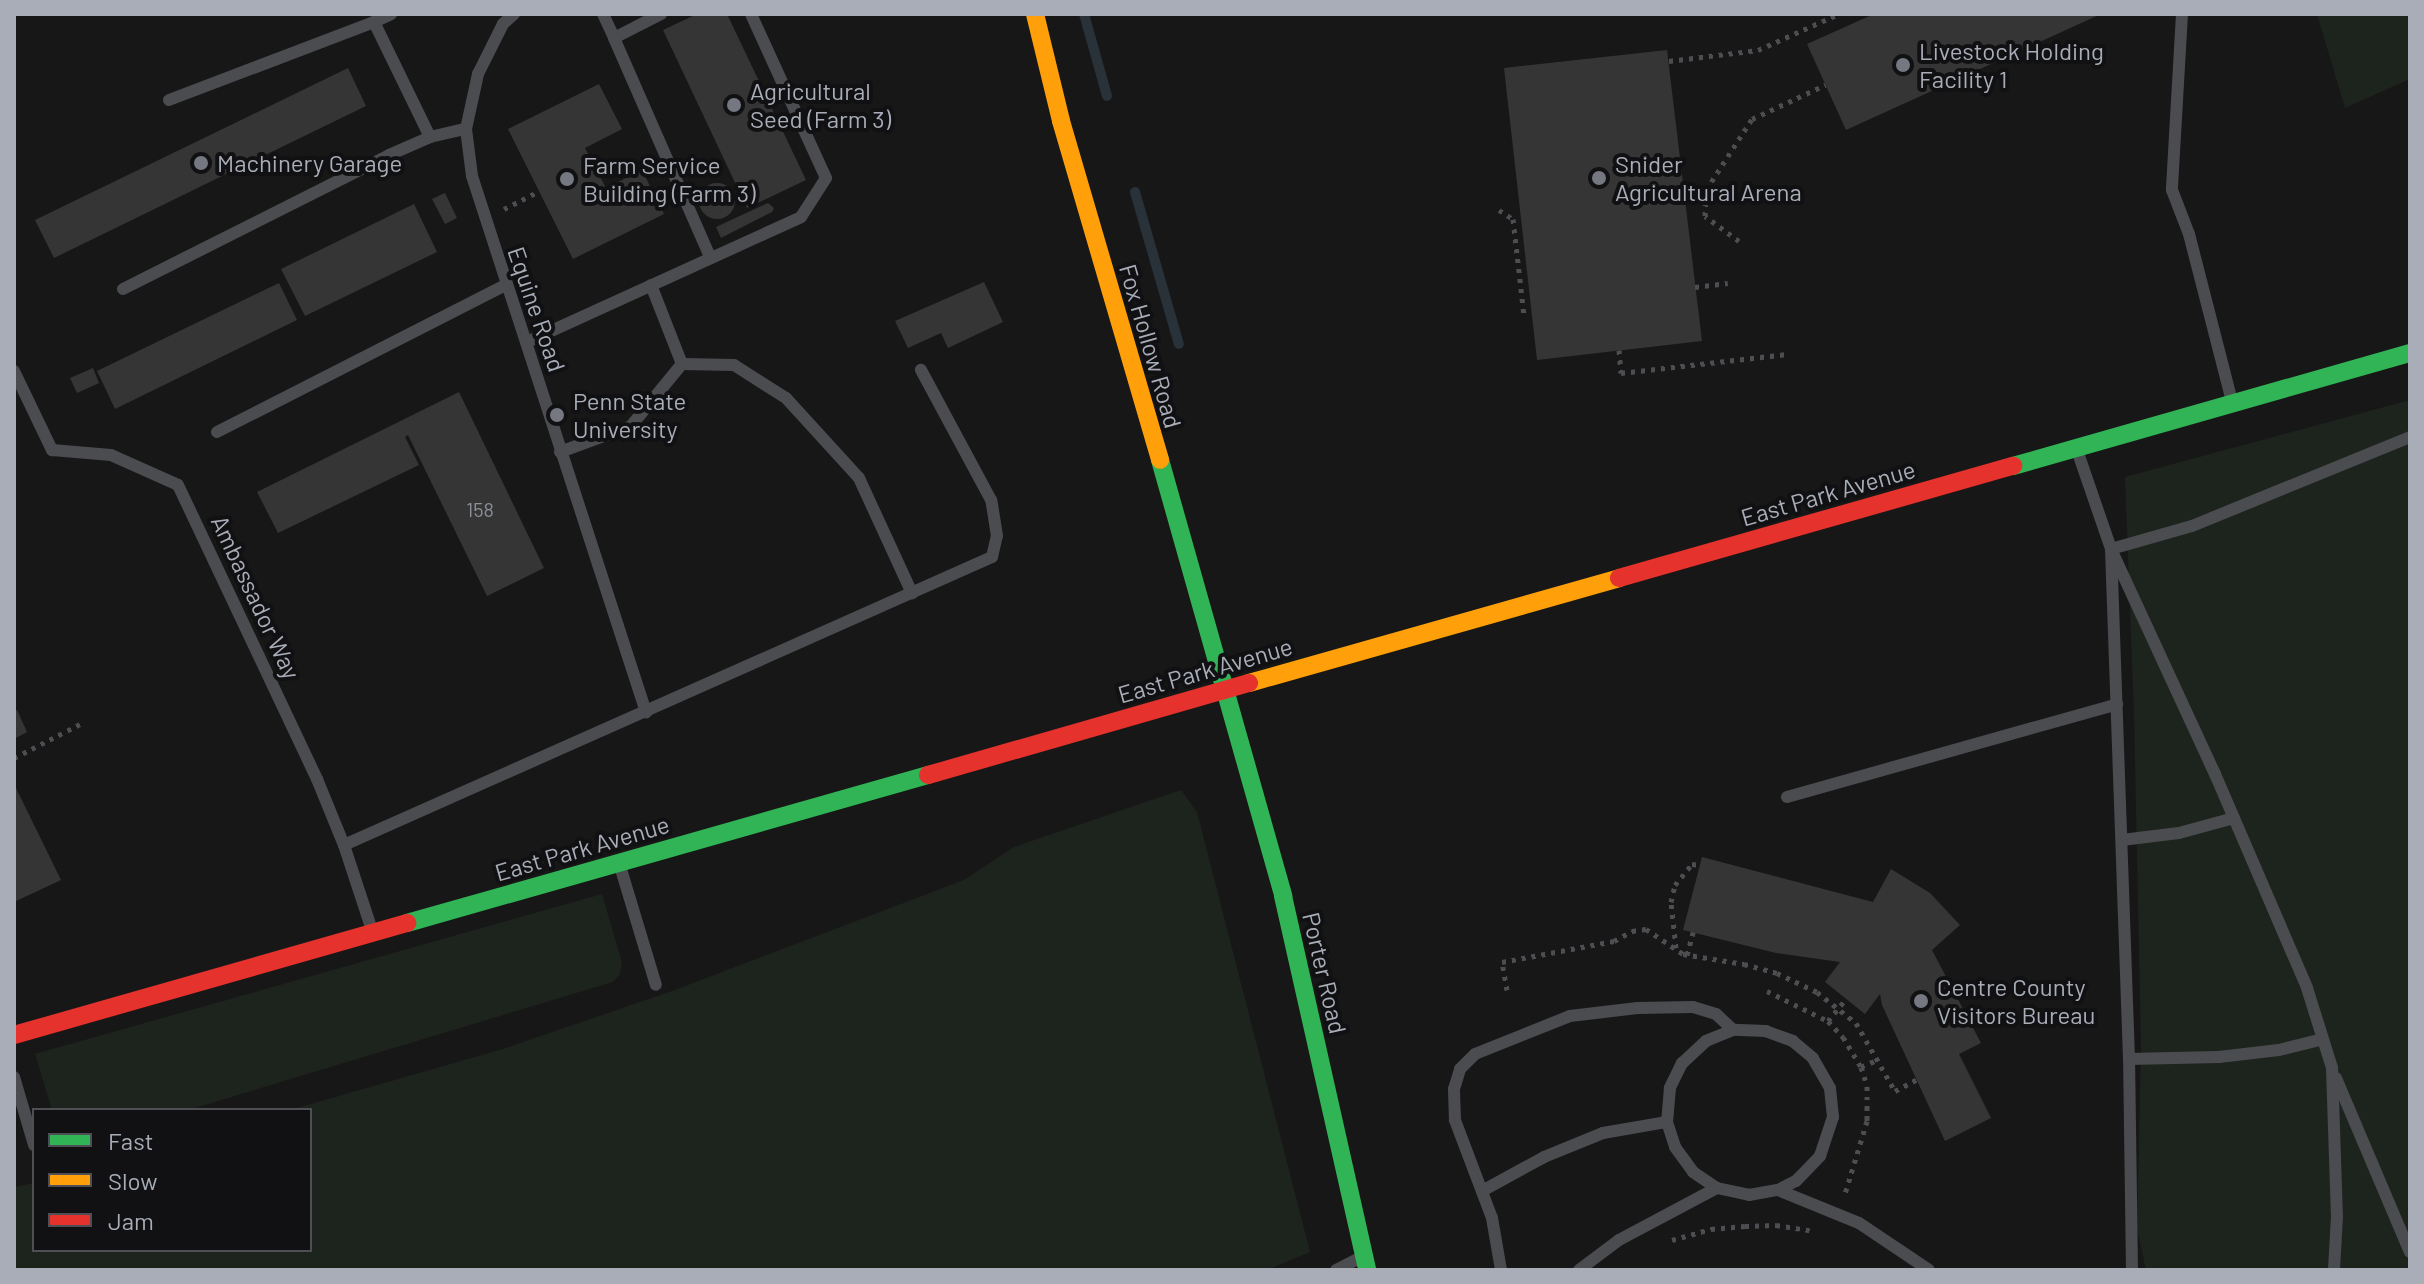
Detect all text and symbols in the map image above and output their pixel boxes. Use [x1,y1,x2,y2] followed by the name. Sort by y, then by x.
[1919,37,2104,93] place label: Livestock Holding Facility 1
[1894,56,1912,74] marker: Livestock Holding Facility 1
[750,77,891,133] place label: Agricultural Seed (Farm 3)
[725,96,743,114] marker: Agricultural Seed (Farm 3)
[217,149,402,177] place label: Machinery Garage
[1615,150,1802,206] place label: Snider Agricultural Arena
[583,151,755,207] place label: Farm Service Building (Farm 3)
[192,154,210,172] marker: Machinery Garage
[1590,169,1608,187] marker: Snider Agricultural Arena
[558,170,576,188] marker: Farm Service Building (Farm 3)
[502,243,572,375] street label: Equine Road
[1114,261,1188,431] street label: Fox Hollow Road
[573,387,686,443] place label: Penn State University
[548,406,566,424] marker: Penn State University
[1737,454,1919,532] street label: East Park Avenue
[466,497,494,521] house number: 158
[205,510,307,684] street label: Ambassador Way
[1114,631,1296,709] street label: East Park Avenue
[491,809,673,887] street label: East Park Avenue
[1297,909,1353,1037] street label: Porter Road
[1937,973,2095,1029] place label: Centre County Visitors Bureau
[1912,992,1930,1010] marker: Centre County Visitors Bureau
[32,1108,312,1252] legend
[108,1126,153,1155] text: Fast
[108,1166,157,1195] text: Slow
[108,1206,154,1235] text: Jam

